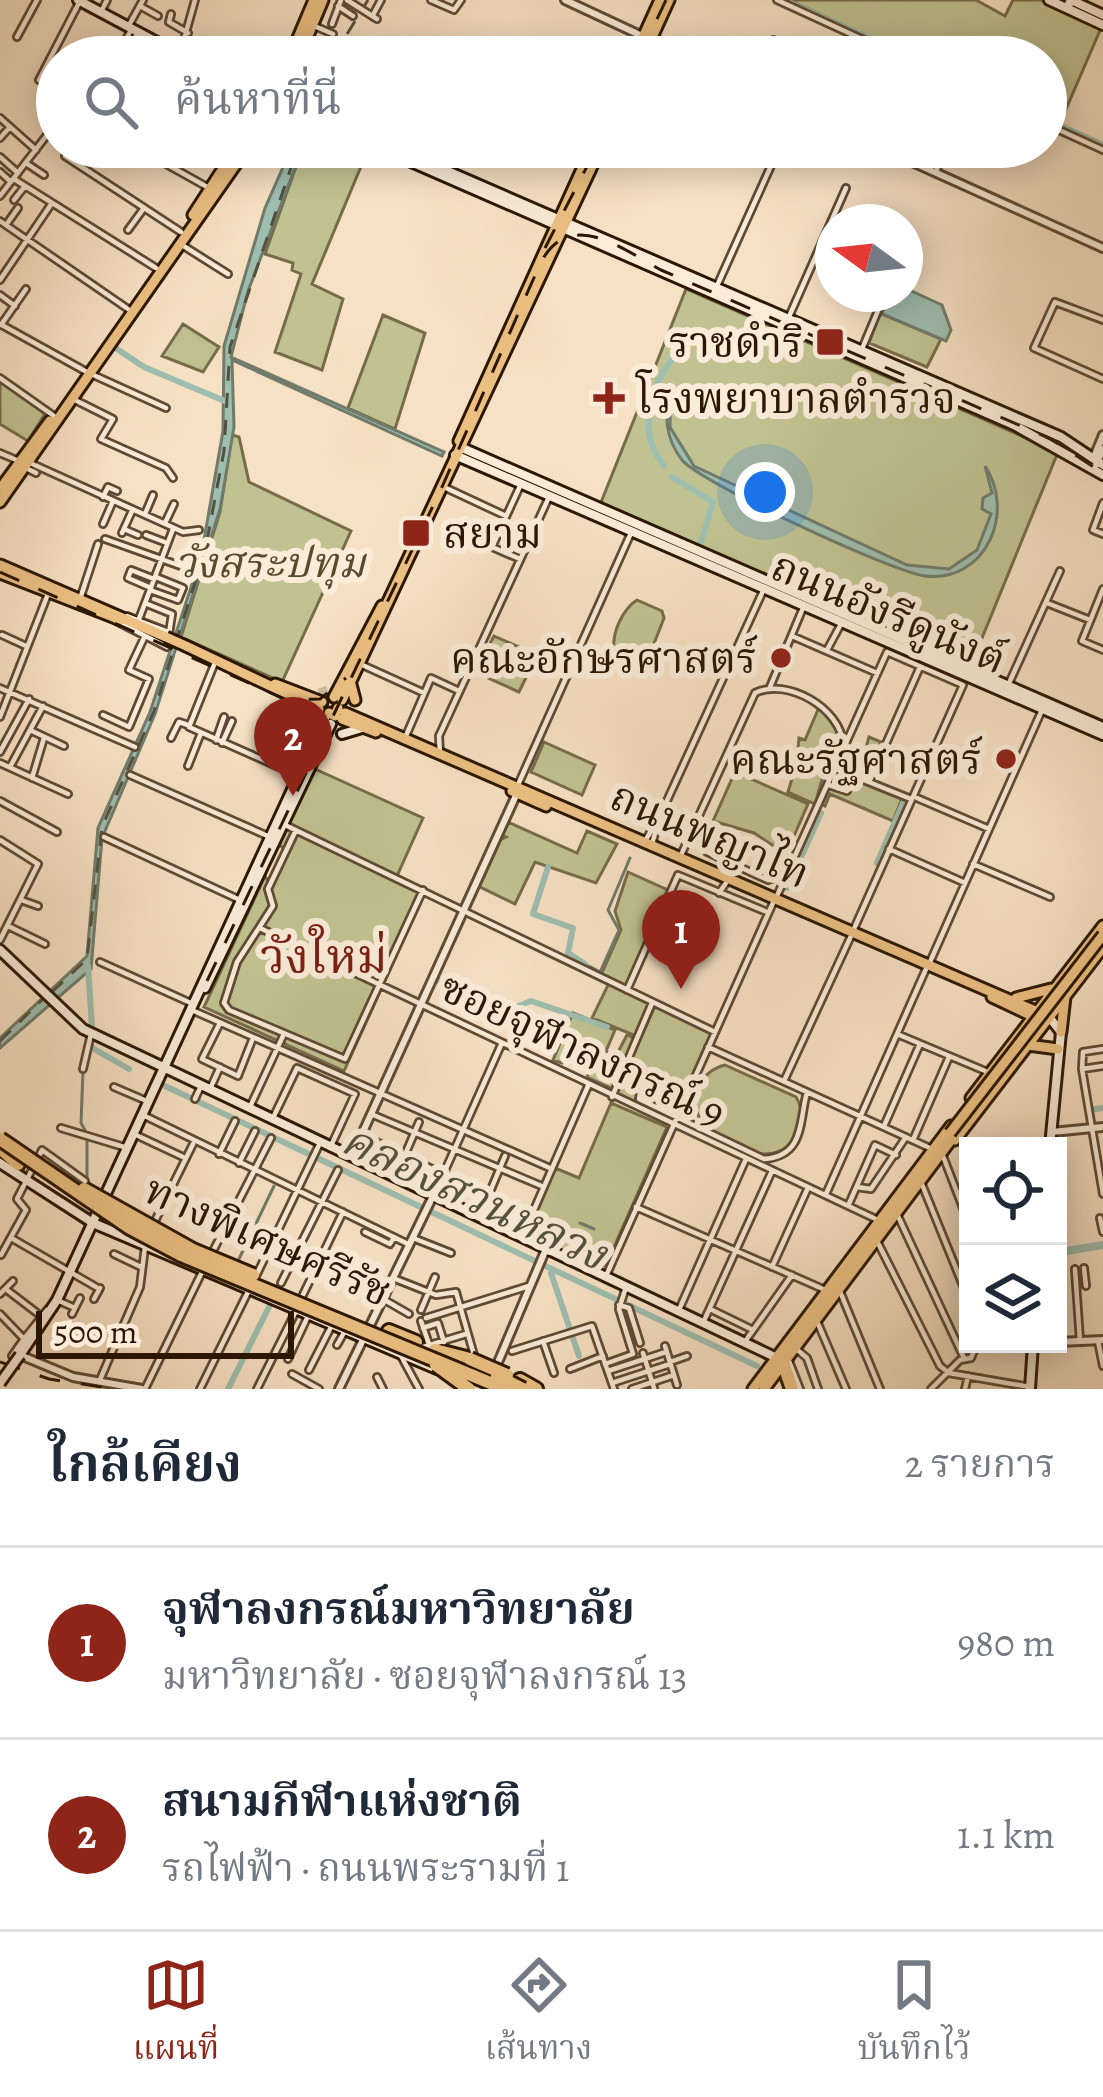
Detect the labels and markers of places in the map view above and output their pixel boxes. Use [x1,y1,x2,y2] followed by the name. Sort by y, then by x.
[669,314,803,371] place label: ราชดำริ
[814,326,846,358] marker: ราชดำริ
[635,369,956,427] place label: โรงพยาบาลตำรวจ
[593,382,625,414] marker: โรงพยาบาลตำรวจ
[443,505,542,562] place label: สยาม
[400,517,432,549] marker: สยาม
[450,630,758,687] place label: คณะอักษรศาสตร์
[768,645,794,671] marker: คณะอักษรศาสตร์
[254,697,332,796] pin: 2
[730,731,983,788] place label: คณะรัฐศาสตร์
[993,746,1019,772] marker: คณะรัฐศาสตร์
[642,890,720,989] pin: 1

